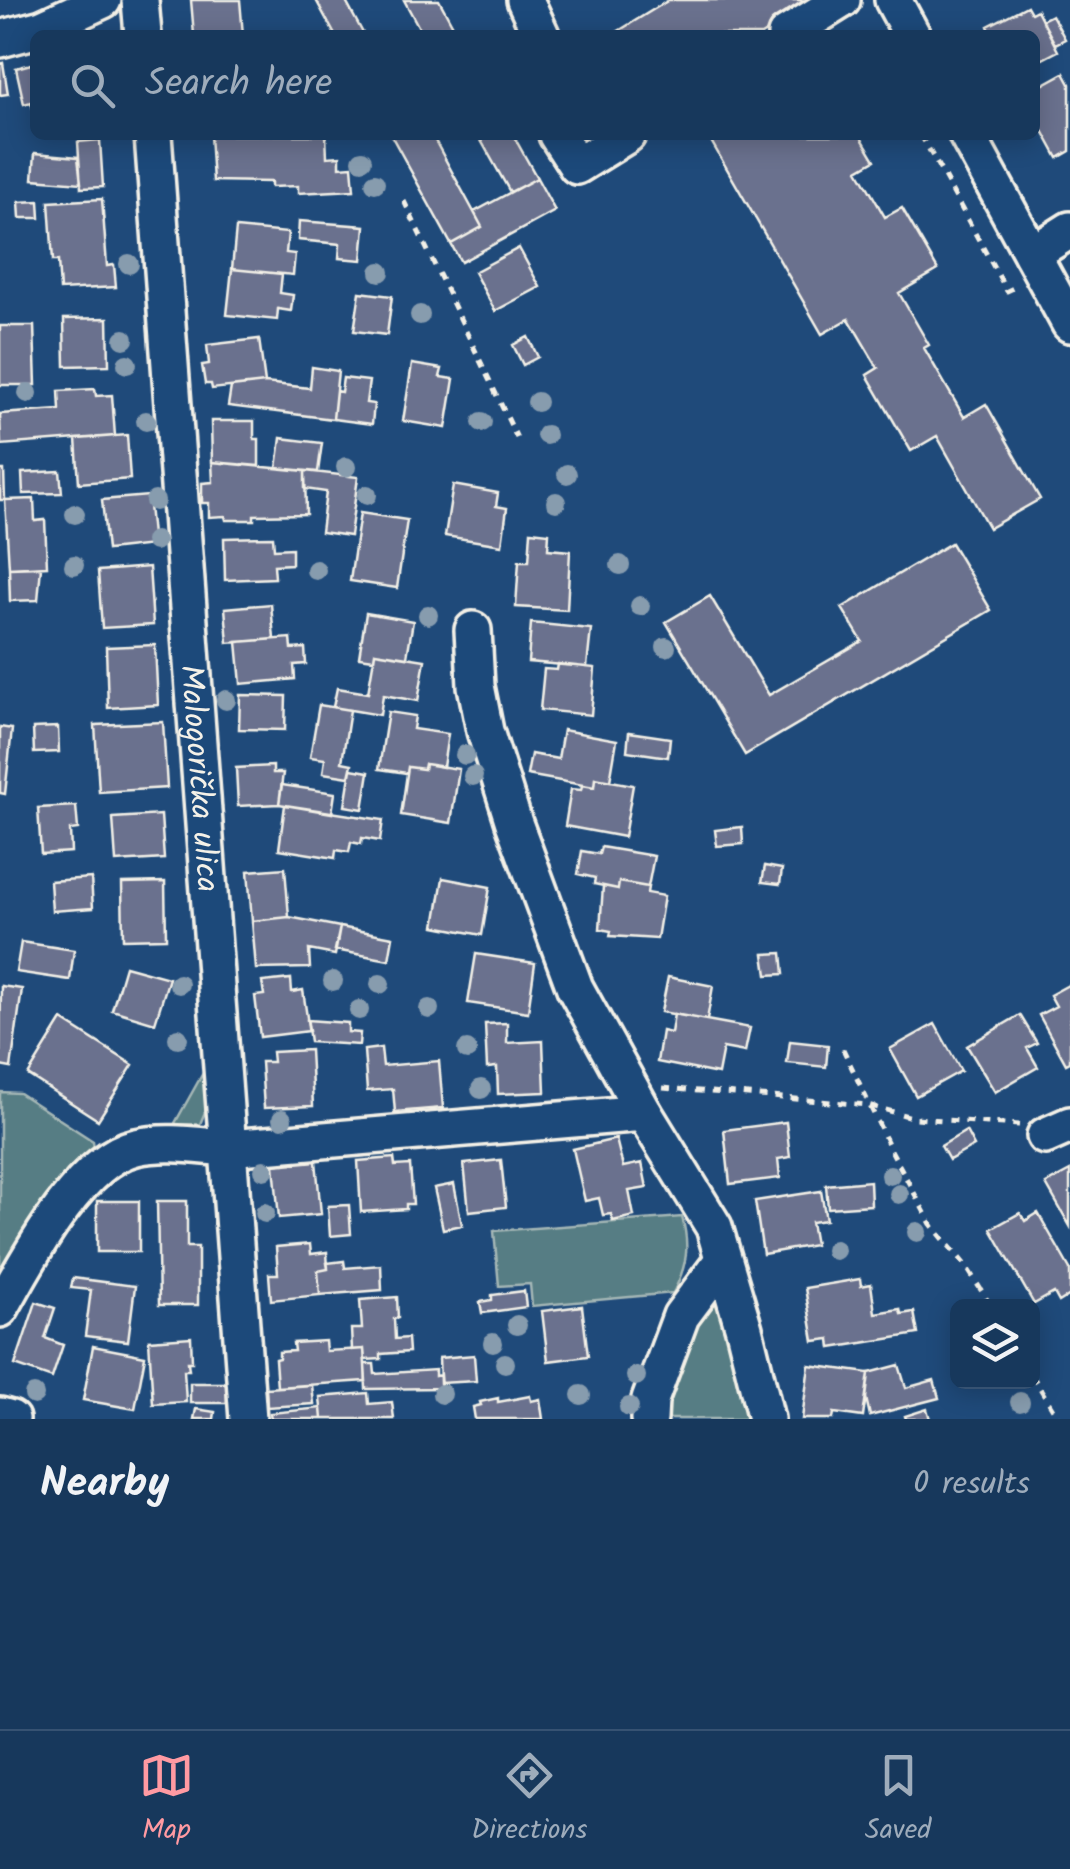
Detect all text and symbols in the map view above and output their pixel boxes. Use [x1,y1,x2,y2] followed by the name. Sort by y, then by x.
[30,30,1040,140] search box
[145,55,332,115] text: Search here
[65,58,120,113] icon: search
[164,663,232,894] street label: Malogorička ulica
[950,1299,1040,1389] map controls
[950,1299,1040,1389] button: layers
[40,1451,169,1518] text: Nearby
[913,1459,1030,1510] text: 0 results
[139,1748,194,1853] tab: Map
[471,1748,587,1853] tab: Directions
[865,1748,931,1853] tab: Saved

